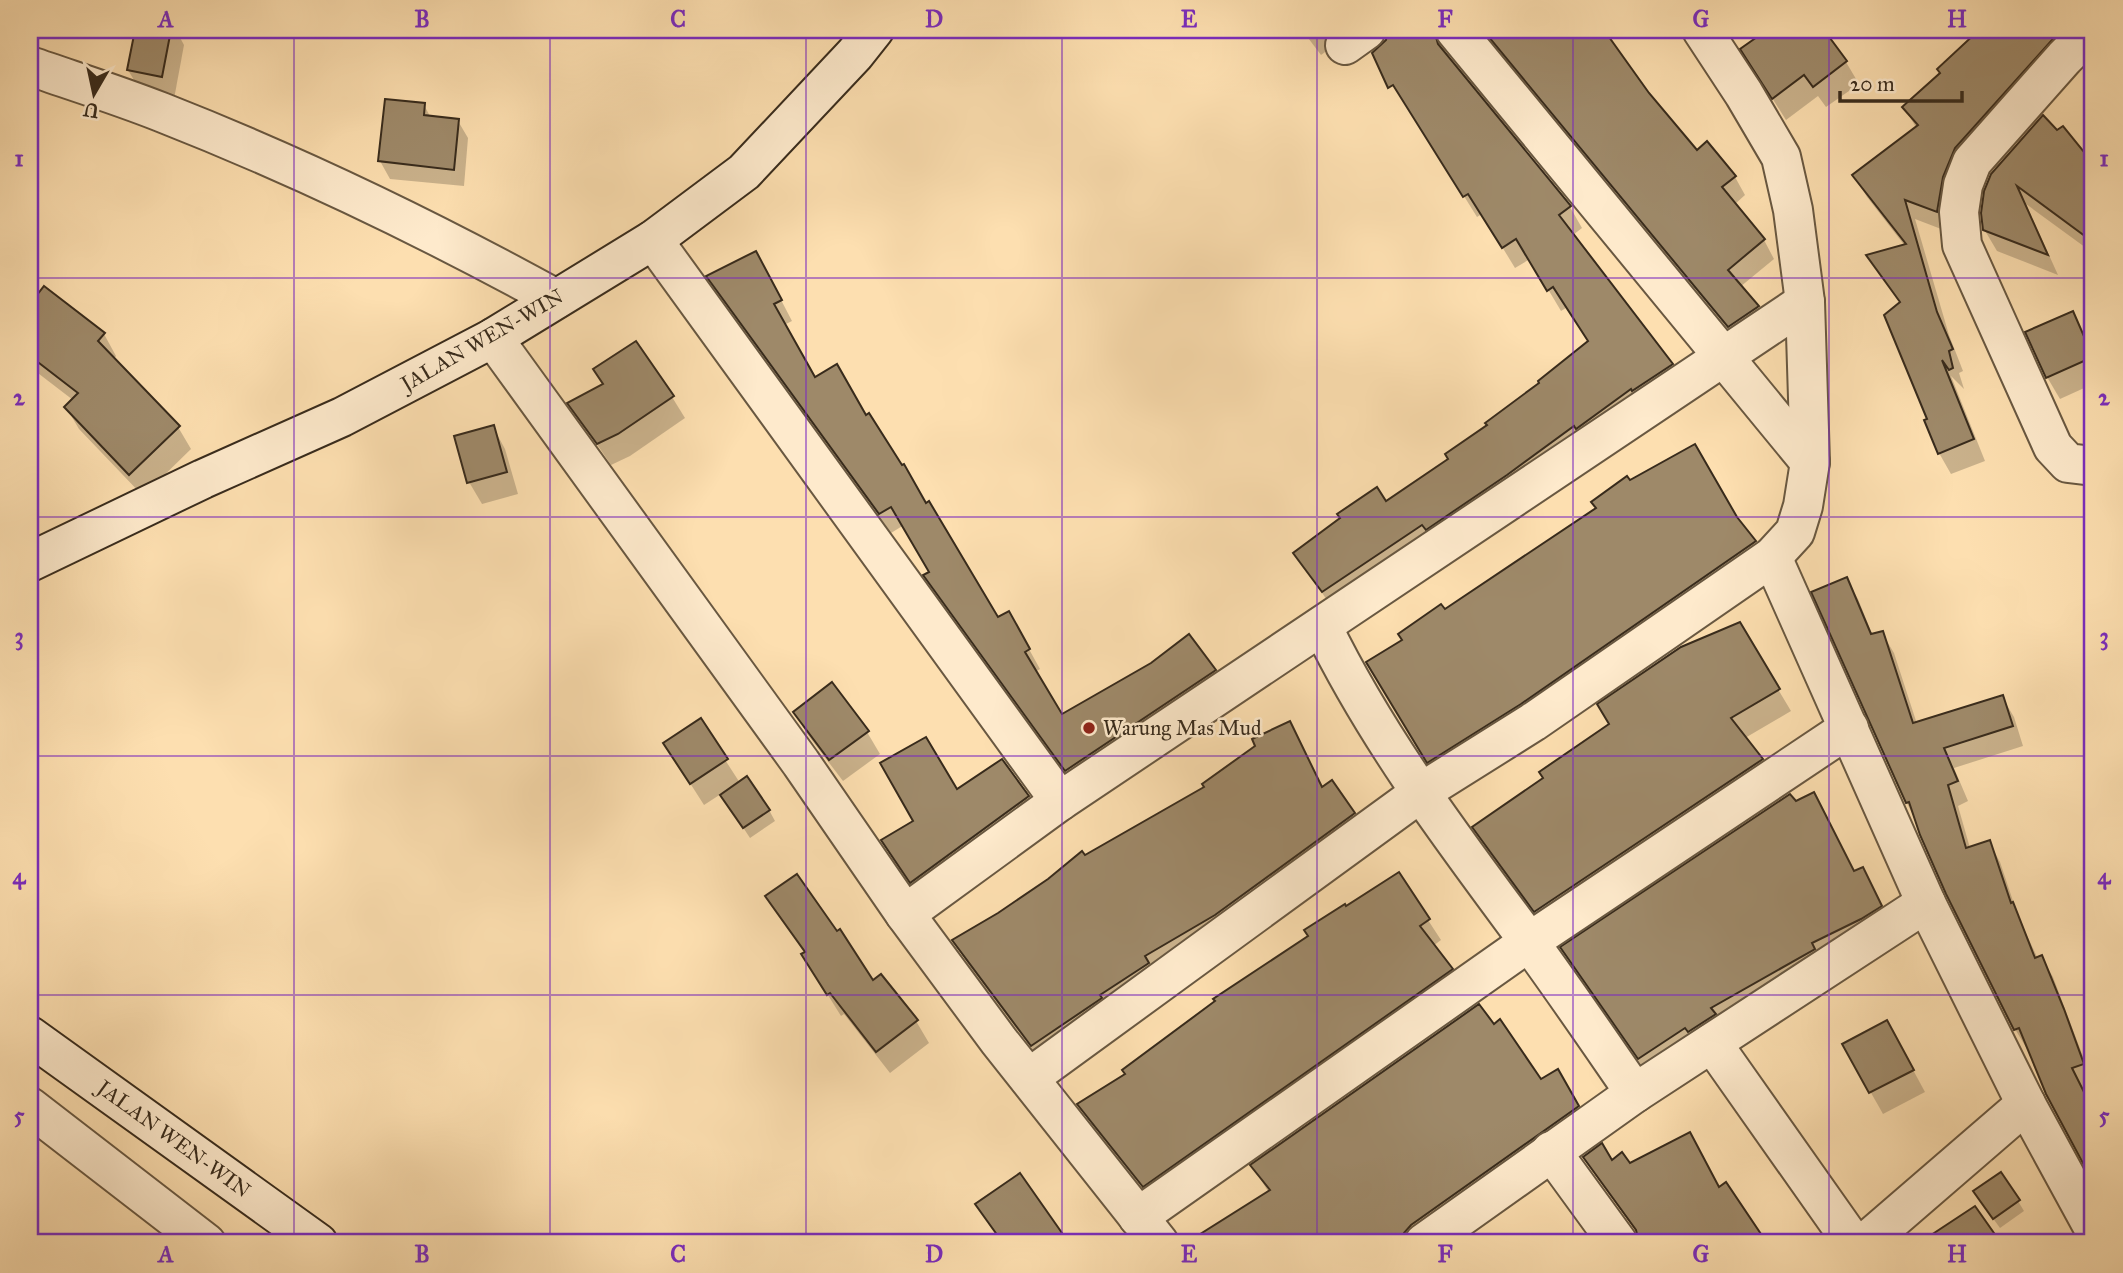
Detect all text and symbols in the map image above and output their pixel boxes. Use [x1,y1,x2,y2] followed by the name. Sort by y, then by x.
[156,5,174,33] text: A
[414,5,430,33] text: B
[670,5,686,33] text: C
[925,5,943,33] text: D
[1181,5,1198,33] text: E
[1437,5,1453,33] text: F
[1693,5,1710,33] text: G
[1947,5,1967,33] text: H
[60,60,130,130] north arrow
[1840,60,1962,104] scale bar
[1850,71,1895,97] text: 20 m
[81,98,101,123] text: U
[14,144,24,172] text: 1
[2099,144,2109,172] text: 1
[394,283,568,398] street label: JALAN WEN-WIN
[13,383,25,411] text: 2
[2098,383,2110,411] text: 2
[14,622,24,651] text: 3
[2099,622,2109,651] text: 3
[1103,715,1262,741] place label: Warung Mas Mud
[1081,720,1097,736] marker: Warung Mas Mud
[13,862,27,890] text: 4
[2098,862,2112,890] text: 4
[91,1073,256,1203] street label: JALAN WEN-WIN
[14,1101,25,1129] text: 5
[2099,1101,2110,1129] text: 5
[156,1240,174,1268] text: A
[414,1240,430,1268] text: B
[670,1240,686,1268] text: C
[925,1240,943,1268] text: D
[1181,1240,1198,1268] text: E
[1437,1240,1453,1268] text: F
[1693,1240,1710,1268] text: G
[1947,1240,1967,1268] text: H

